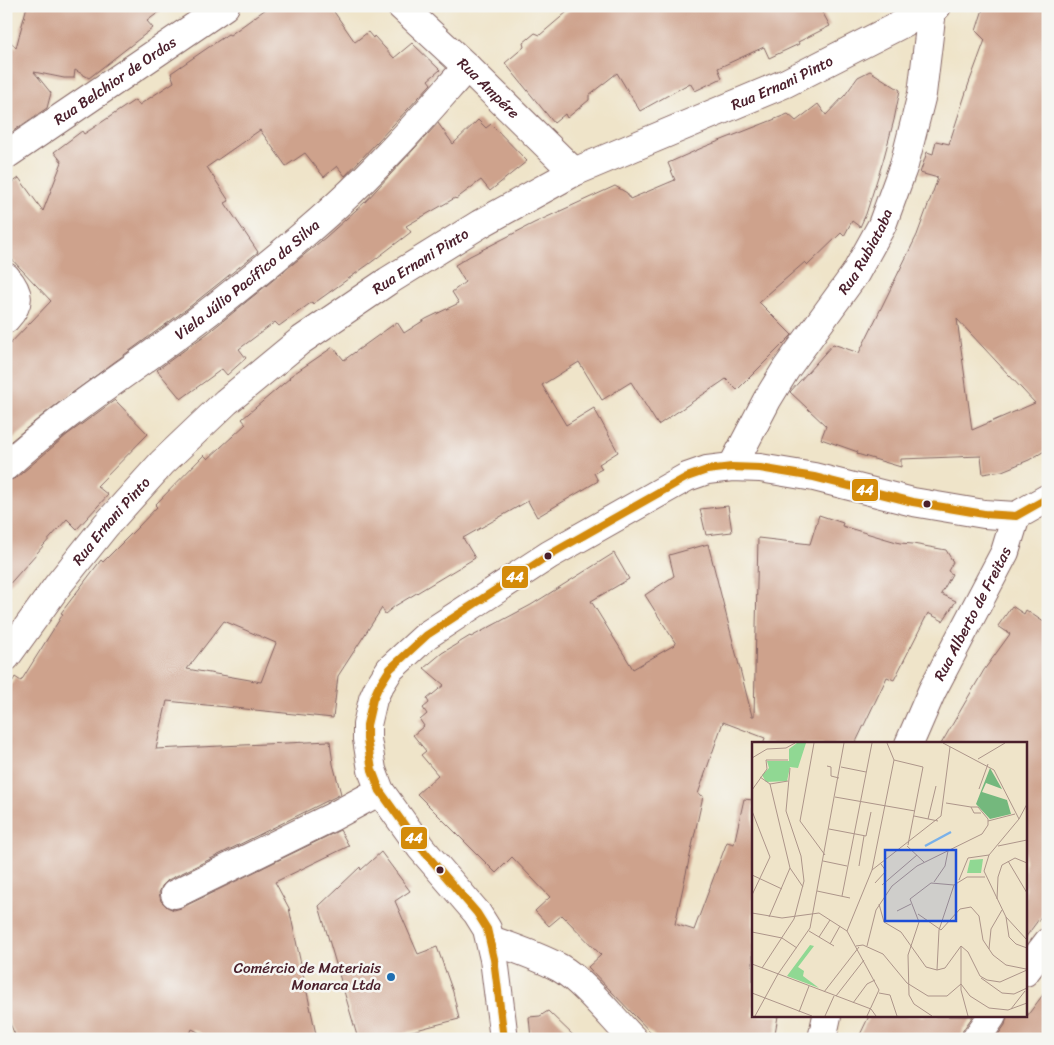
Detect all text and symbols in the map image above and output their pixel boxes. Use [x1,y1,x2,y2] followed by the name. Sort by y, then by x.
[48,29,182,132] street label: Rua Belchior de Ordas
[727,48,838,118] street label: Rua Ernani Pinto
[451,51,526,125] street label: Rua Ampére
[831,205,900,300] street label: Rua Rubiataba
[169,212,326,347] street label: Viela Júlio Pacífico da Silva
[367,221,474,301] street label: Rua Ernani Pinto
[65,470,157,571] street label: Rua Ernani Pinto
[851,478,879,502] line badge: 44
[855,478,874,503] text: 44
[922,499,932,509] unlabelled marker
[927,544,1019,686] street label: Rua Alberto de Freitas
[543,551,553,561] unlabelled marker
[501,565,529,589] line badge: 44
[505,565,524,590] text: 44
[752,742,1026,1018] inset map
[400,826,428,850] line badge: 44
[404,826,423,851] text: 44
[435,865,445,875] unlabelled marker
[234,955,381,998] place label: Comércio de Materiais Monarca Ltda
[385,971,397,983] marker: Comércio de Materiais Monarca Ltda

